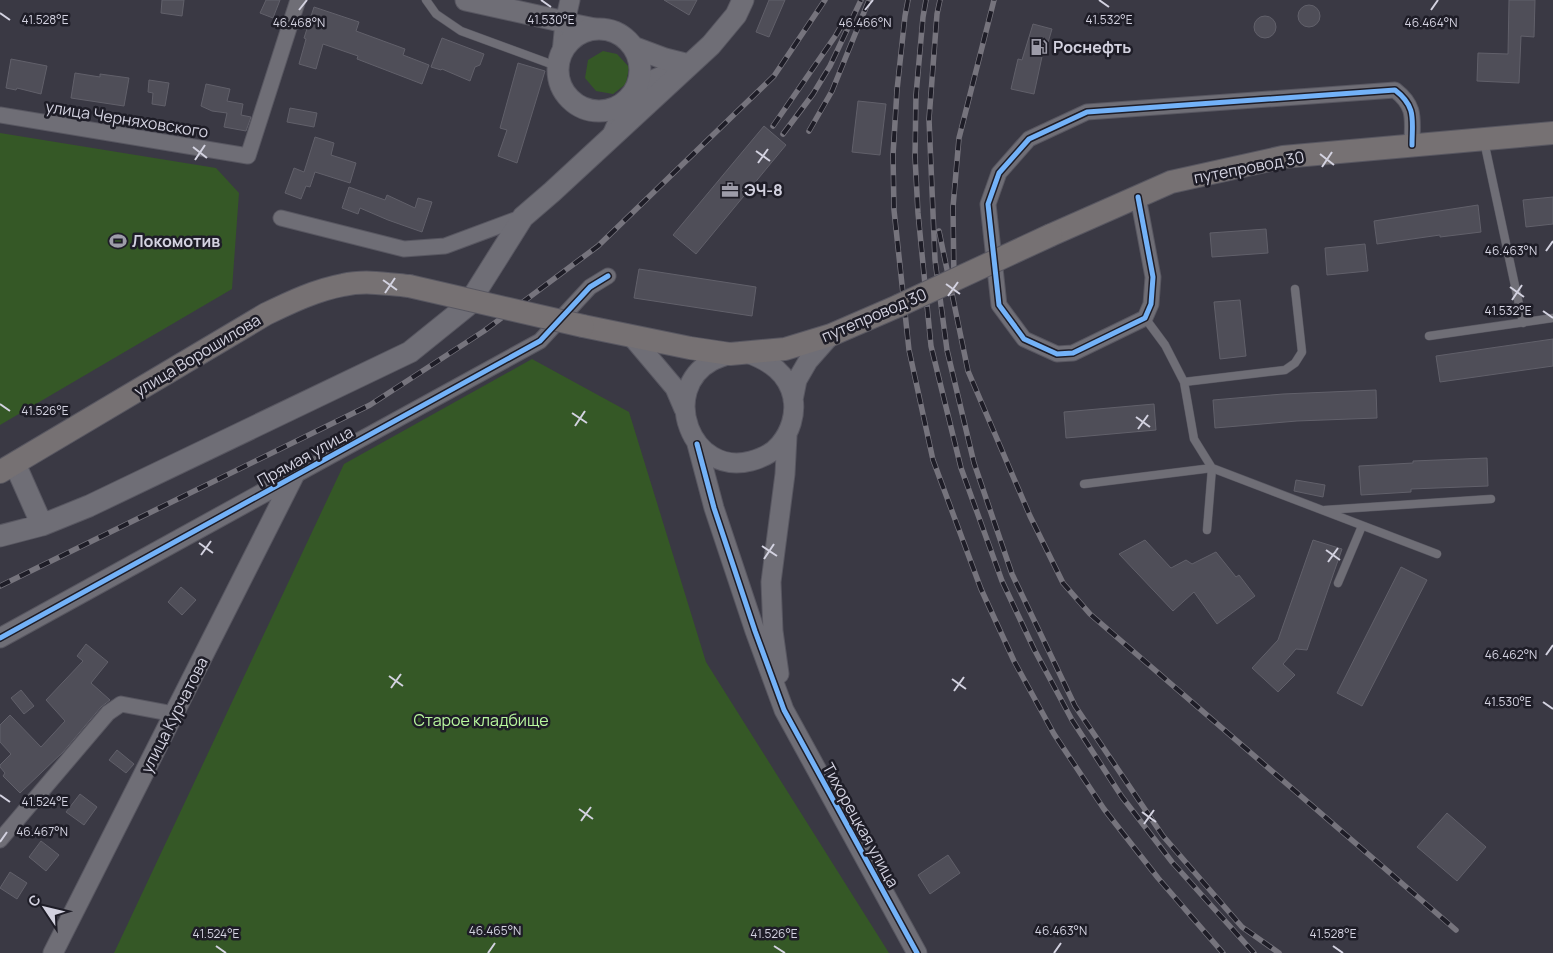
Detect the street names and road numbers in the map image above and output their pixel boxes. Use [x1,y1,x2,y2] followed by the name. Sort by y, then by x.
[44,95,210,143] street label: улица Черняховского
[1192,145,1306,189] street label: путепровод 30
[818,283,930,347] street label: путепровод 30
[130,308,264,402] street label: улица Ворошилова
[253,421,357,491] street label: Прямая улица
[135,653,213,777] street label: улица Курчатова
[818,759,904,891] street label: Тихорецкая улица

